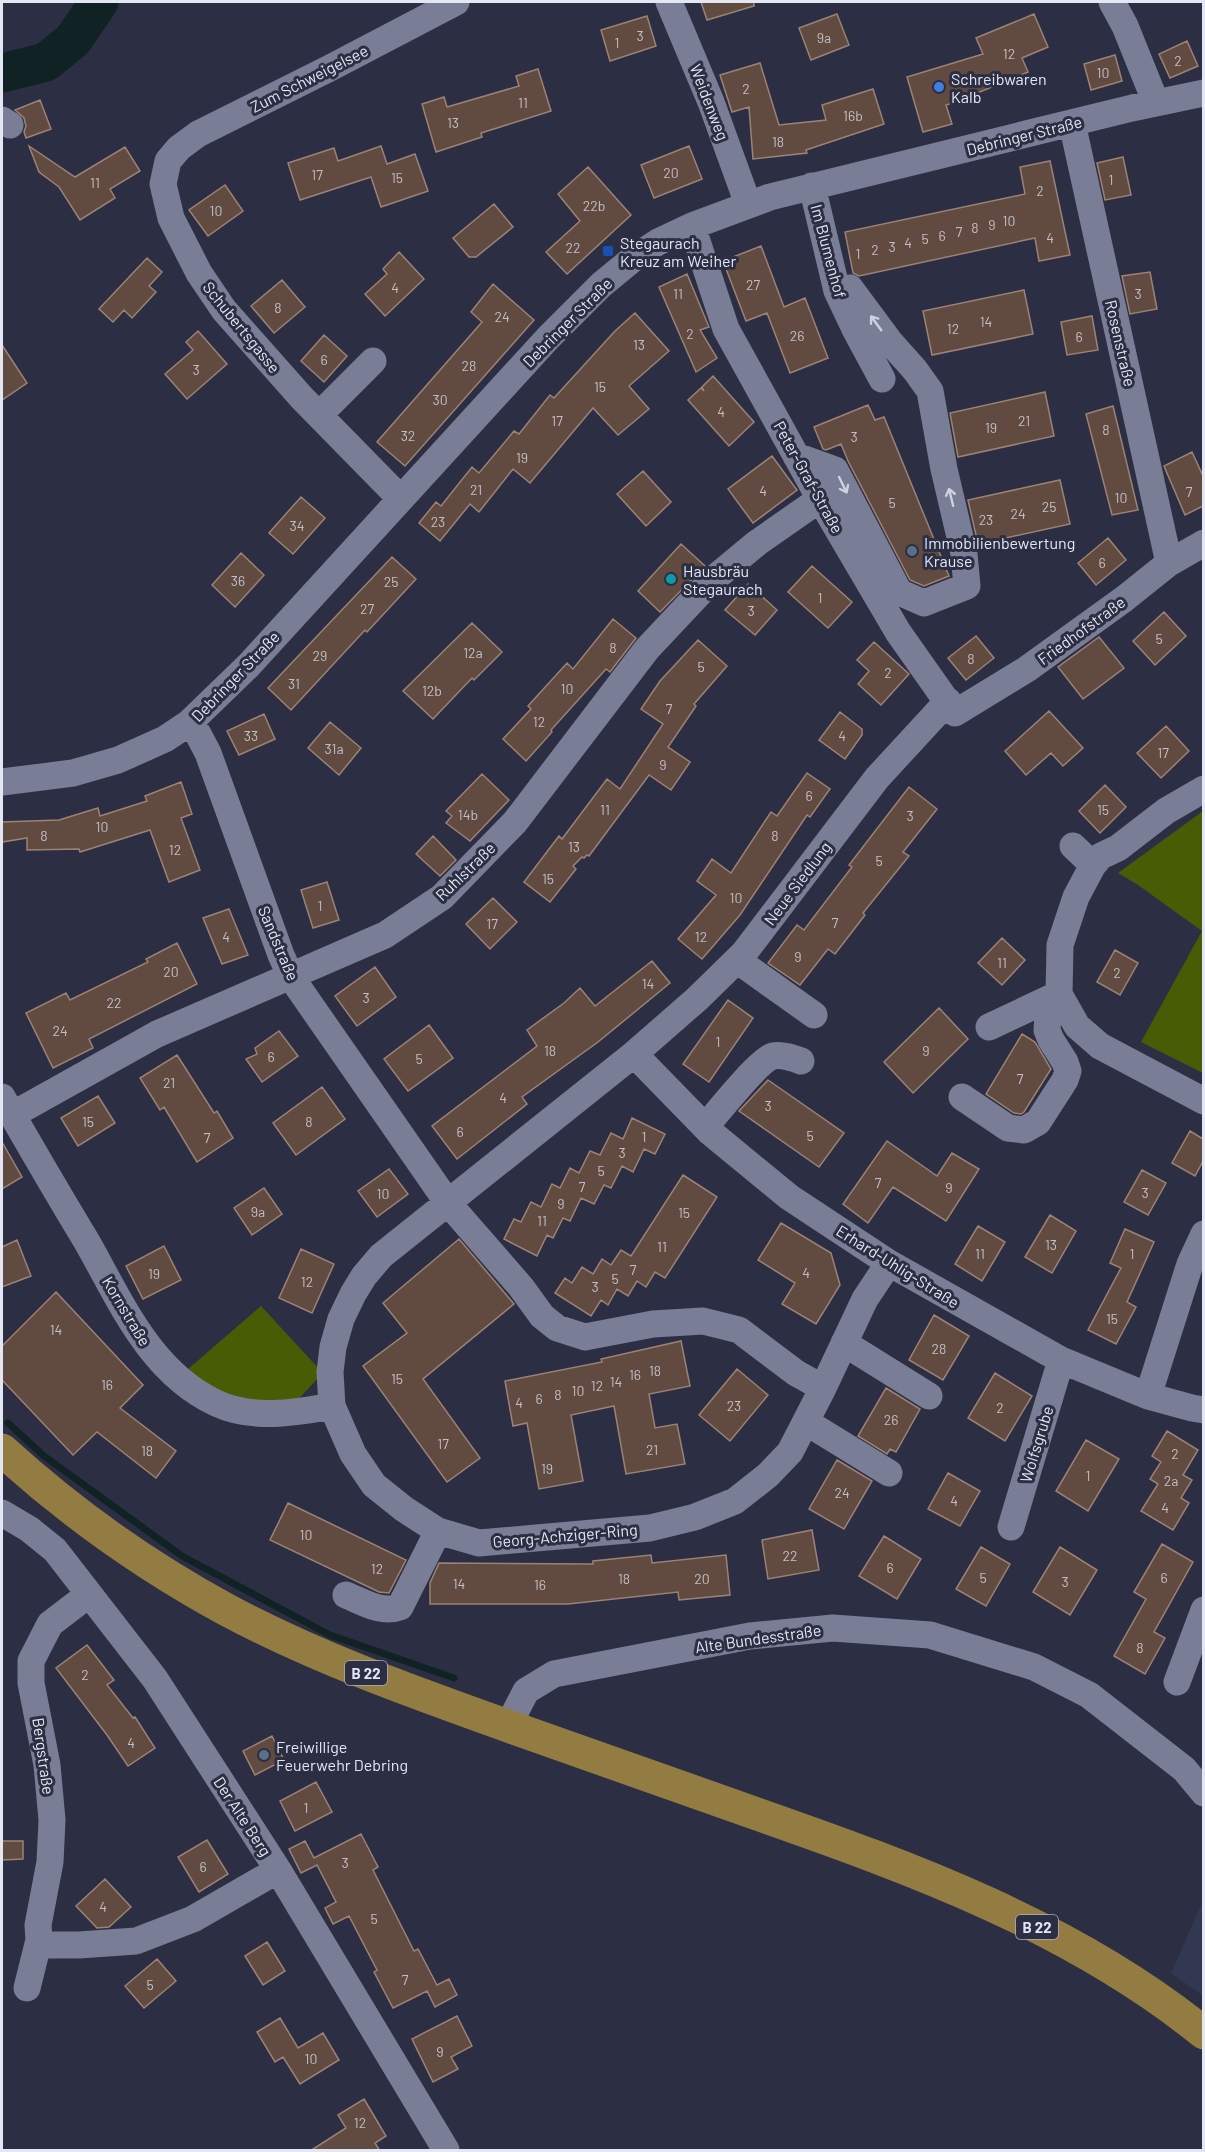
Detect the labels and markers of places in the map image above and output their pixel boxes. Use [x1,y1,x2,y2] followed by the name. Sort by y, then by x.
[951,69,1047,106] place label: Schreibwaren Kalb
[932,80,946,94] marker: Schreibwaren Kalb
[620,233,736,270] place label: Stegaurach Kreuz am Weiher
[601,244,615,258] marker: Stegaurach Kreuz am Weiher
[924,533,1075,570] place label: Immobilienbewertung Krause
[905,544,919,558] marker: Immobilienbewertung Krause
[683,561,763,598] place label: Hausbräu Stegaurach
[664,572,678,586] marker: Hausbräu Stegaurach
[276,1737,408,1774] place label: Freiwillige Feuerwehr Debring
[257,1748,271,1762] marker: Freiwillige Feuerwehr Debring

